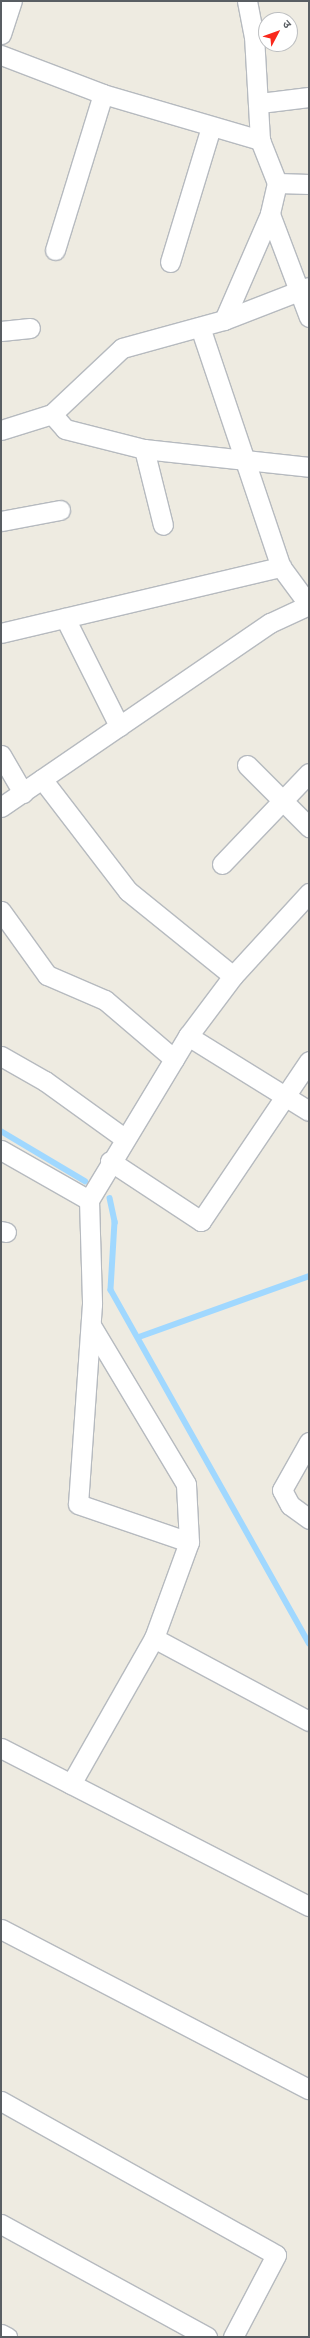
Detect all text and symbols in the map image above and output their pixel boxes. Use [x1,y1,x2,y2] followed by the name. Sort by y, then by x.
[258,12,298,52] north arrow
[280,18,294,31] text: उ

